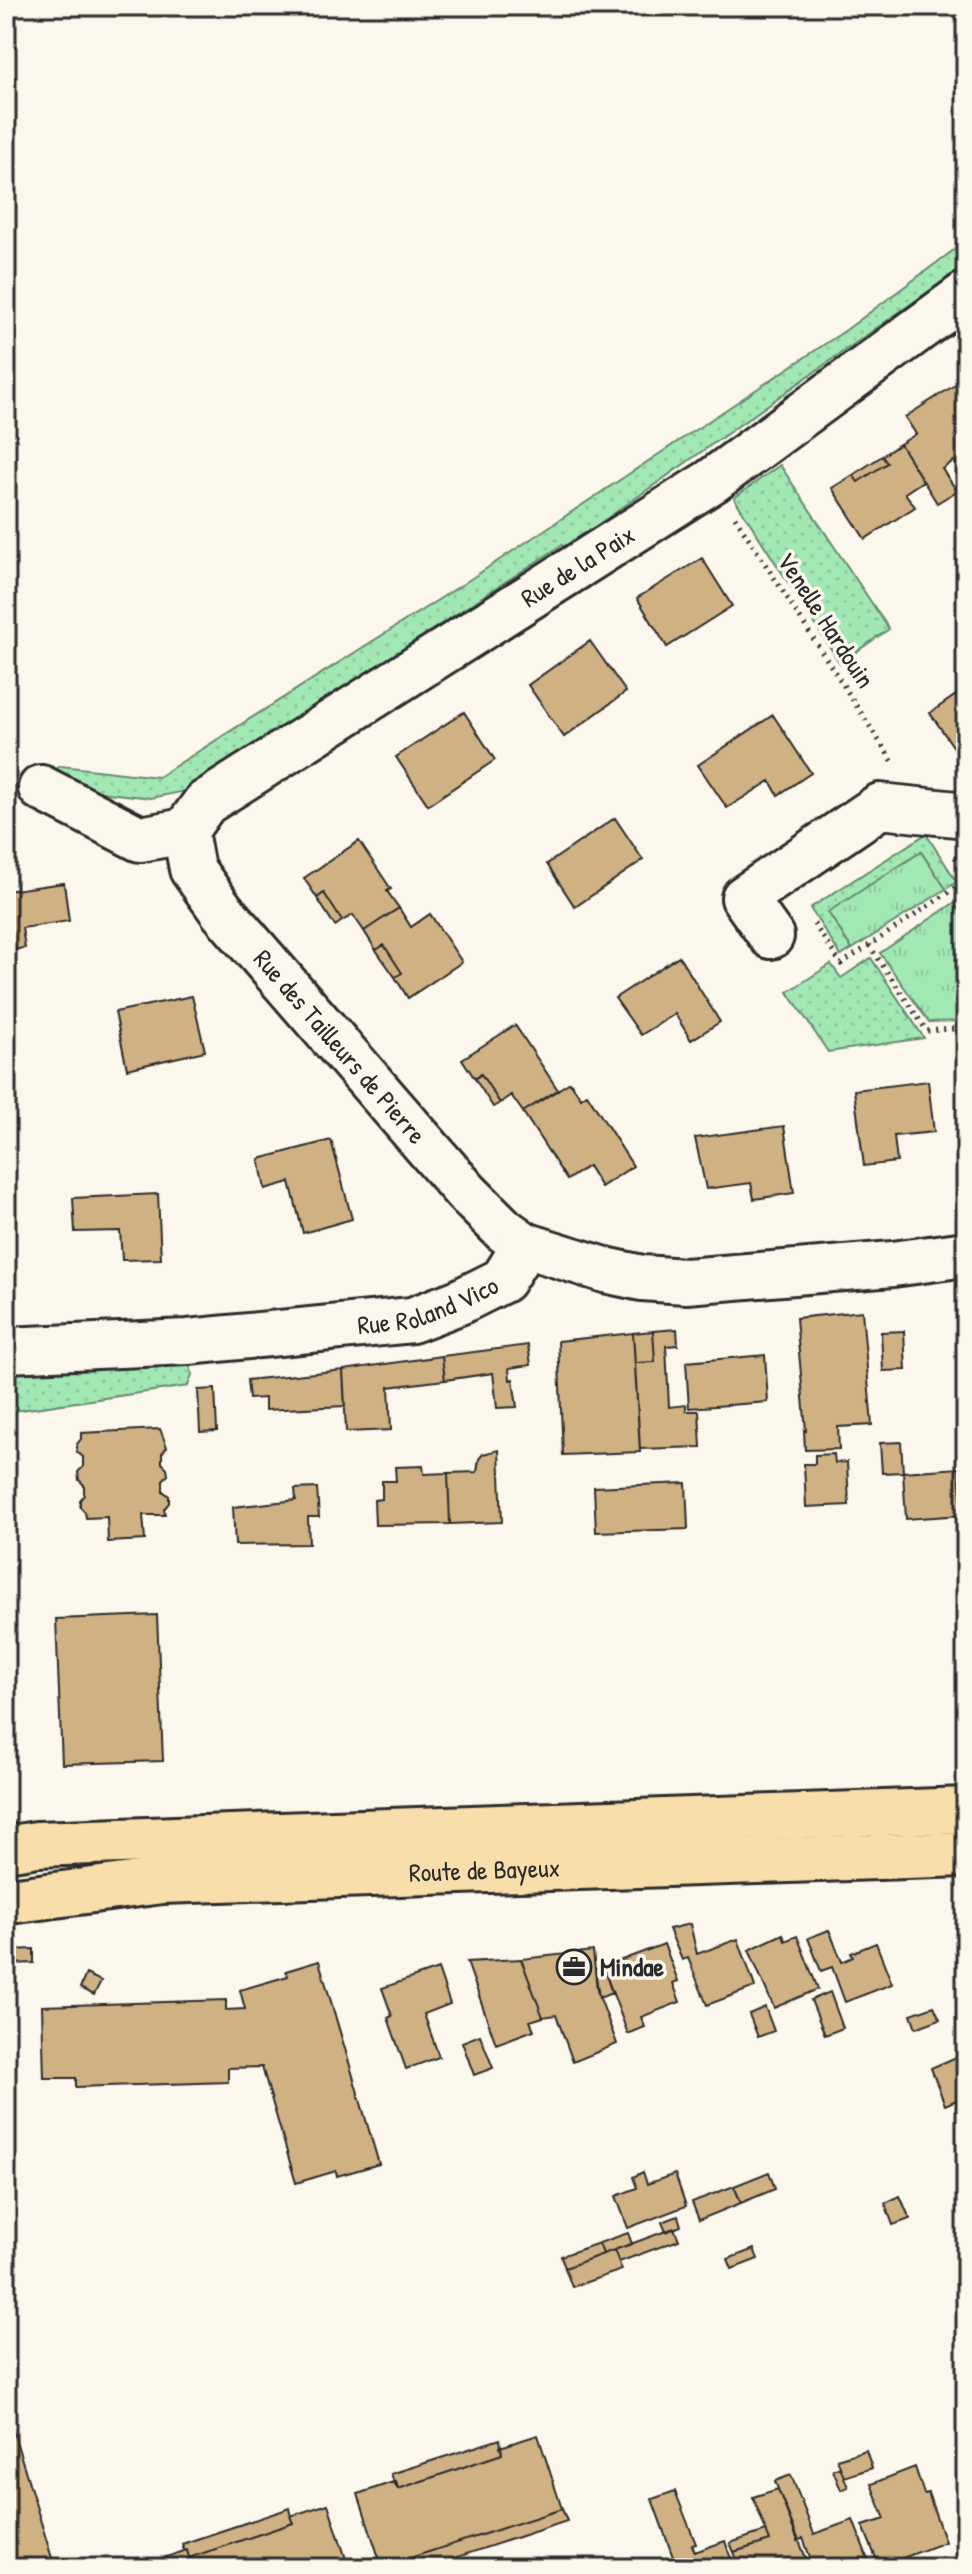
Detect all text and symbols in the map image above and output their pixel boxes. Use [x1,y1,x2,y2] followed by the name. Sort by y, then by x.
[514,517,641,615] street label: Rue de la Paix
[769,545,883,694] street label: Venelle Hardouin
[246,942,434,1151] street label: Rue des Tailleurs de Pierre
[356,1267,504,1342] street label: Rue Roland Vico
[408,1850,561,1890] street label: Route de Bayeux
[555,1948,593,1986] office icon: Mindae
[600,1949,664,1984] place label: Mindae

